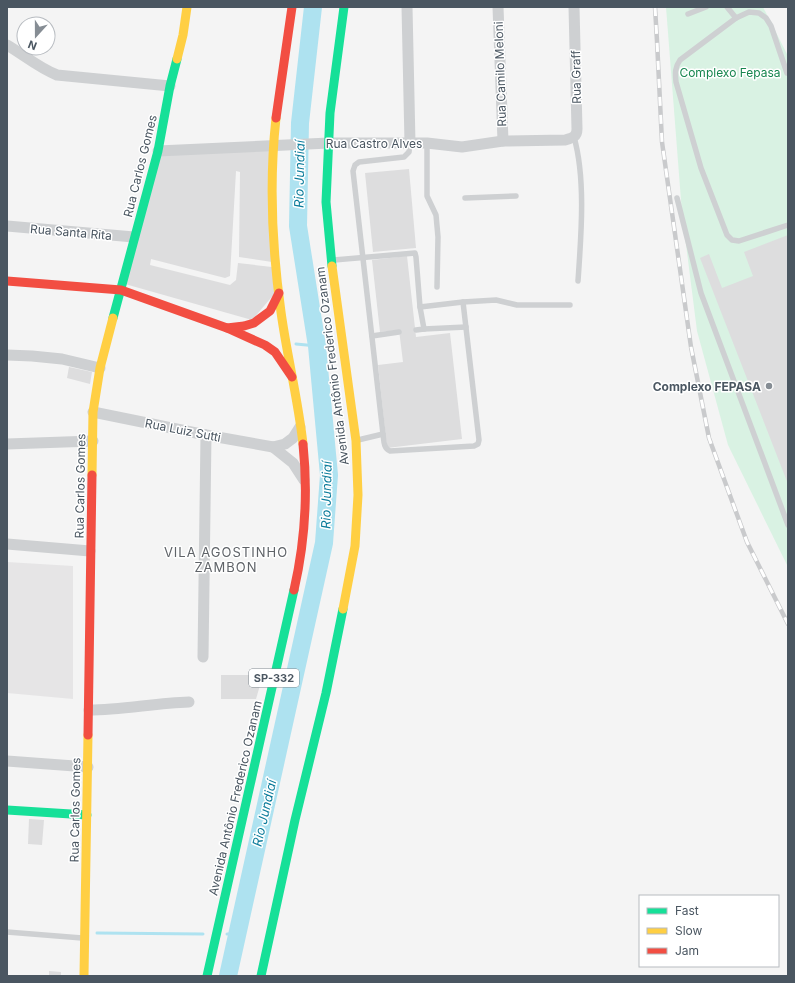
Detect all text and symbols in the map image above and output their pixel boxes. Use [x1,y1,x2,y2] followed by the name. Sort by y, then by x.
[16,16,56,56] north arrow
[491,21,509,127] street label: Rua Camilo Meloni
[26,37,39,53] text: N
[568,50,584,104] street label: Rua Graff
[679,65,781,80] park label: Complexo Fepasa
[120,113,160,219] street label: Rua Carlos Gomes
[326,136,422,151] street label: Rua Castro Alves
[290,138,308,208] water label: Rio Jundiaí
[30,221,112,243] street label: Rua Santa Rita
[312,266,352,466] street label: Avenida Antônio Frederico Ozanam
[653,379,761,394] place label: Complexo FEPASA
[764,381,774,391] marker: Complexo FEPASA
[144,415,222,445] street label: Rua Luiz Sutti
[72,433,88,539] street label: Rua Carlos Gomes
[317,459,335,529] water label: Rio Jundiaí
[164,544,288,575] district label: VILA AGOSTINHO ZAMBON
[249,669,299,687] road number: SP-332
[205,699,265,897] street label: Avenida Antônio Frederico Ozanam
[67,757,83,863] street label: Rua Carlos Gomes
[249,776,280,848] water label: Rio Jundiaí
[639,895,779,967] legend
[675,903,699,918] text: Fast
[675,923,703,938] text: Slow
[675,943,699,958] text: Jam

